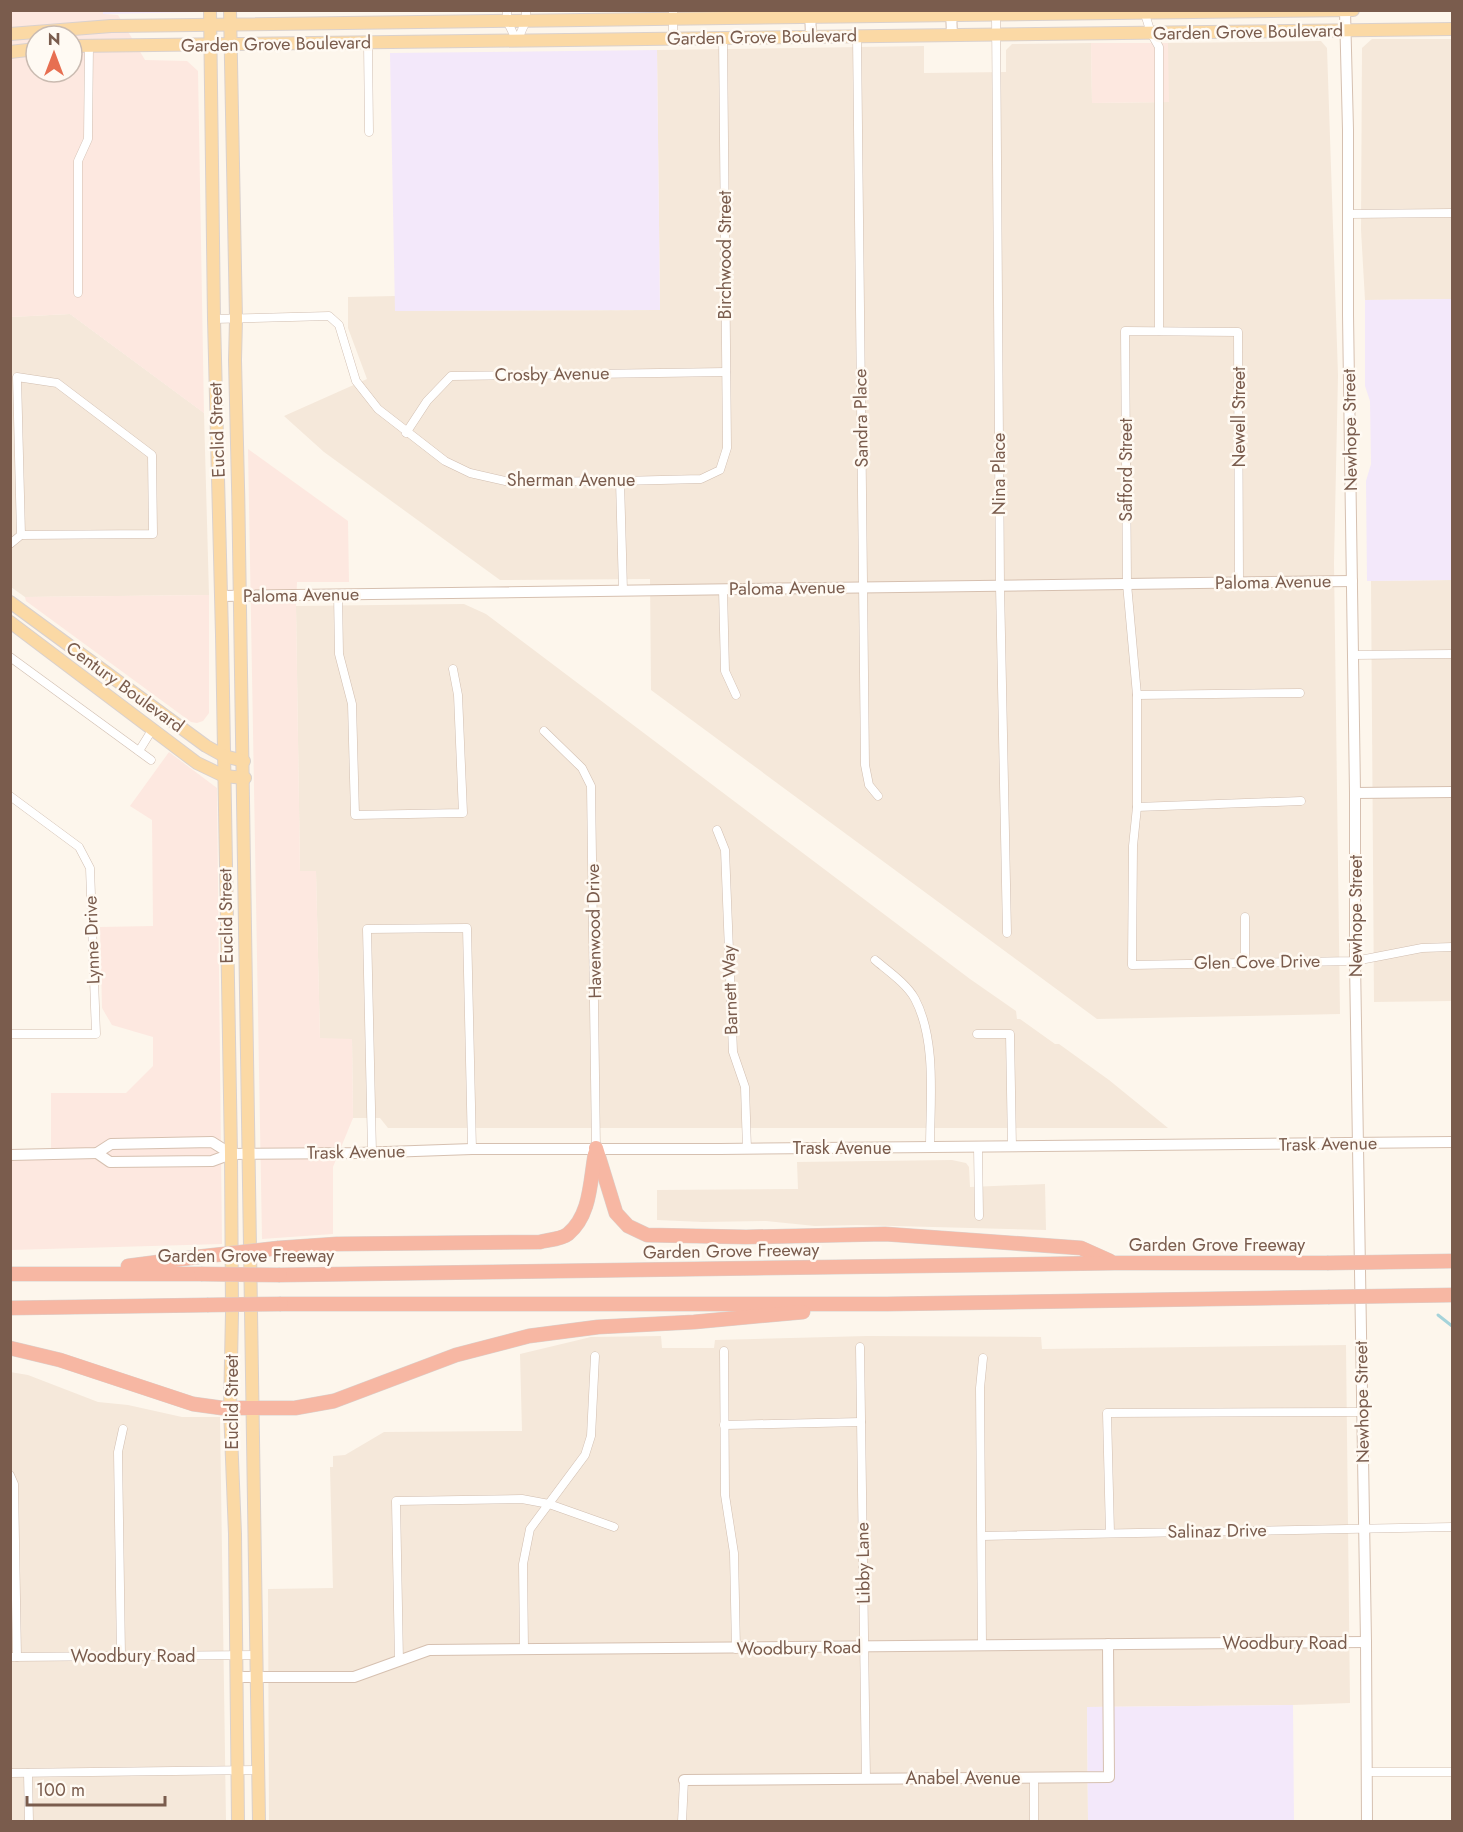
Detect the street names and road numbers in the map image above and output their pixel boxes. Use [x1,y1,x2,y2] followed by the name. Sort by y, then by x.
[1153,17,1343,47] street label: Garden Grove Boulevard
[667,22,857,52] street label: Garden Grove Boulevard
[181,29,371,59] street label: Garden Grove Boulevard
[712,190,738,319] street label: Birchwood Street
[494,360,610,388] street label: Crosby Avenue
[1226,366,1252,467] street label: Newell Street
[847,368,875,468] street label: Sandra Place
[1336,368,1364,491] street label: Newhope Street
[202,381,232,478] street label: Euclid Street
[1113,418,1139,522] street label: Safford Street
[986,433,1012,515] street label: Nina Place
[507,467,635,493] street label: Sherman Avenue
[1215,568,1331,596] street label: Paloma Avenue
[729,574,845,602] street label: Paloma Avenue
[243,581,359,609] street label: Paloma Avenue
[61,635,189,739] street label: Century Boulevard
[1343,854,1369,977] street label: Newhope Street
[580,863,608,999] street label: Havenwood Drive
[212,867,240,964] street label: Euclid Street
[77,895,107,985] street label: Lynne Drive
[715,944,745,1036] street label: Barnett Way
[1194,948,1320,976] street label: Glen Cove Drive
[1279,1130,1377,1158] street label: Trask Avenue
[793,1135,891,1161] street label: Trask Avenue
[307,1138,405,1166] street label: Trask Avenue
[1129,1232,1305,1258] street label: Garden Grove Freeway
[643,1236,820,1266] street label: Garden Grove Freeway
[158,1243,334,1269] street label: Garden Grove Freeway
[1348,1340,1376,1463] street label: Newhope Street
[219,1354,245,1450] street label: Euclid Street
[1167,1517,1267,1545] street label: Salinaz Drive
[849,1522,877,1604] street label: Libby Lane
[1223,1630,1347,1656] street label: Woodbury Road
[736,1634,862,1662] street label: Woodbury Road
[71,1643,195,1669] street label: Woodbury Road
[905,1765,1021,1791] street label: Anabel Avenue

